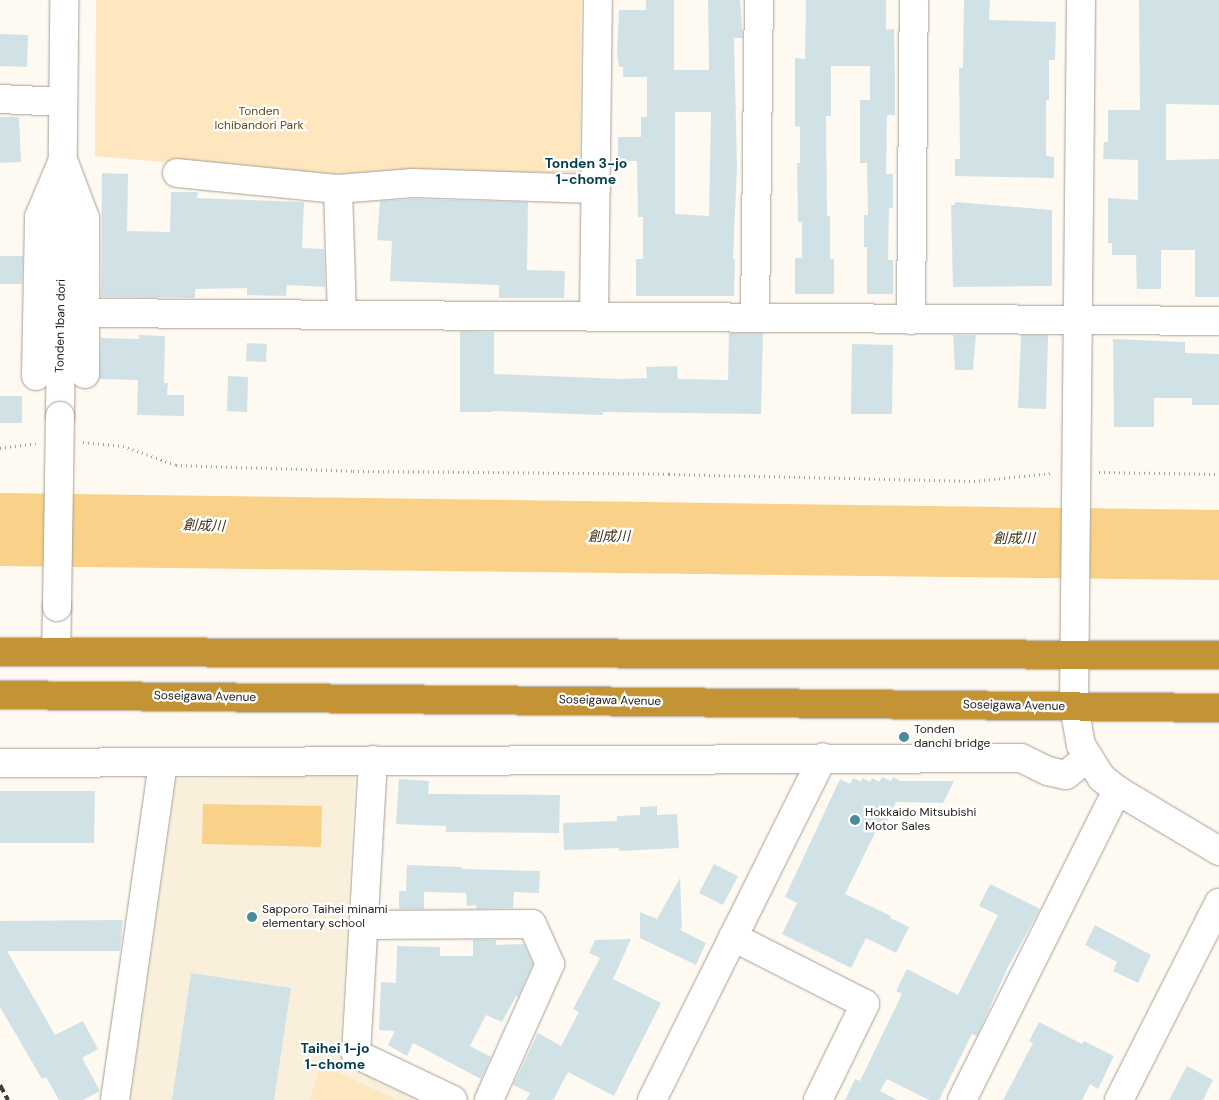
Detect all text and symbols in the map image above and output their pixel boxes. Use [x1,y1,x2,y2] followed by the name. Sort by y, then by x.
[214,105,304,133] park label: Tonden Ichibandori Park
[545,155,627,188] district label: Tonden 3-jo 1-chome
[53,279,69,373] street label: Tonden 1ban dori
[183,516,225,534] water label: 創成川
[588,528,630,544] water label: 創成川
[993,530,1035,546] water label: 創成川
[154,689,256,705] street label: Soseigawa Avenue
[559,693,661,709] street label: Soseigawa Avenue
[963,698,1065,714] street label: Soseigawa Avenue
[914,723,990,751] place label: Tonden danchi bridge
[898,731,910,743] marker: Tonden danchi bridge
[865,806,976,834] place label: Hokkaido Mitsubishi Motor Sales
[849,814,861,826] marker: Hokkaido Mitsubishi Motor Sales
[262,903,388,931] place label: Sapporo Taihei minami elementary school
[246,911,258,923] marker: Sapporo Taihei minami elementary school
[301,1040,369,1072] district label: Taihei 1-jo 1-chome

